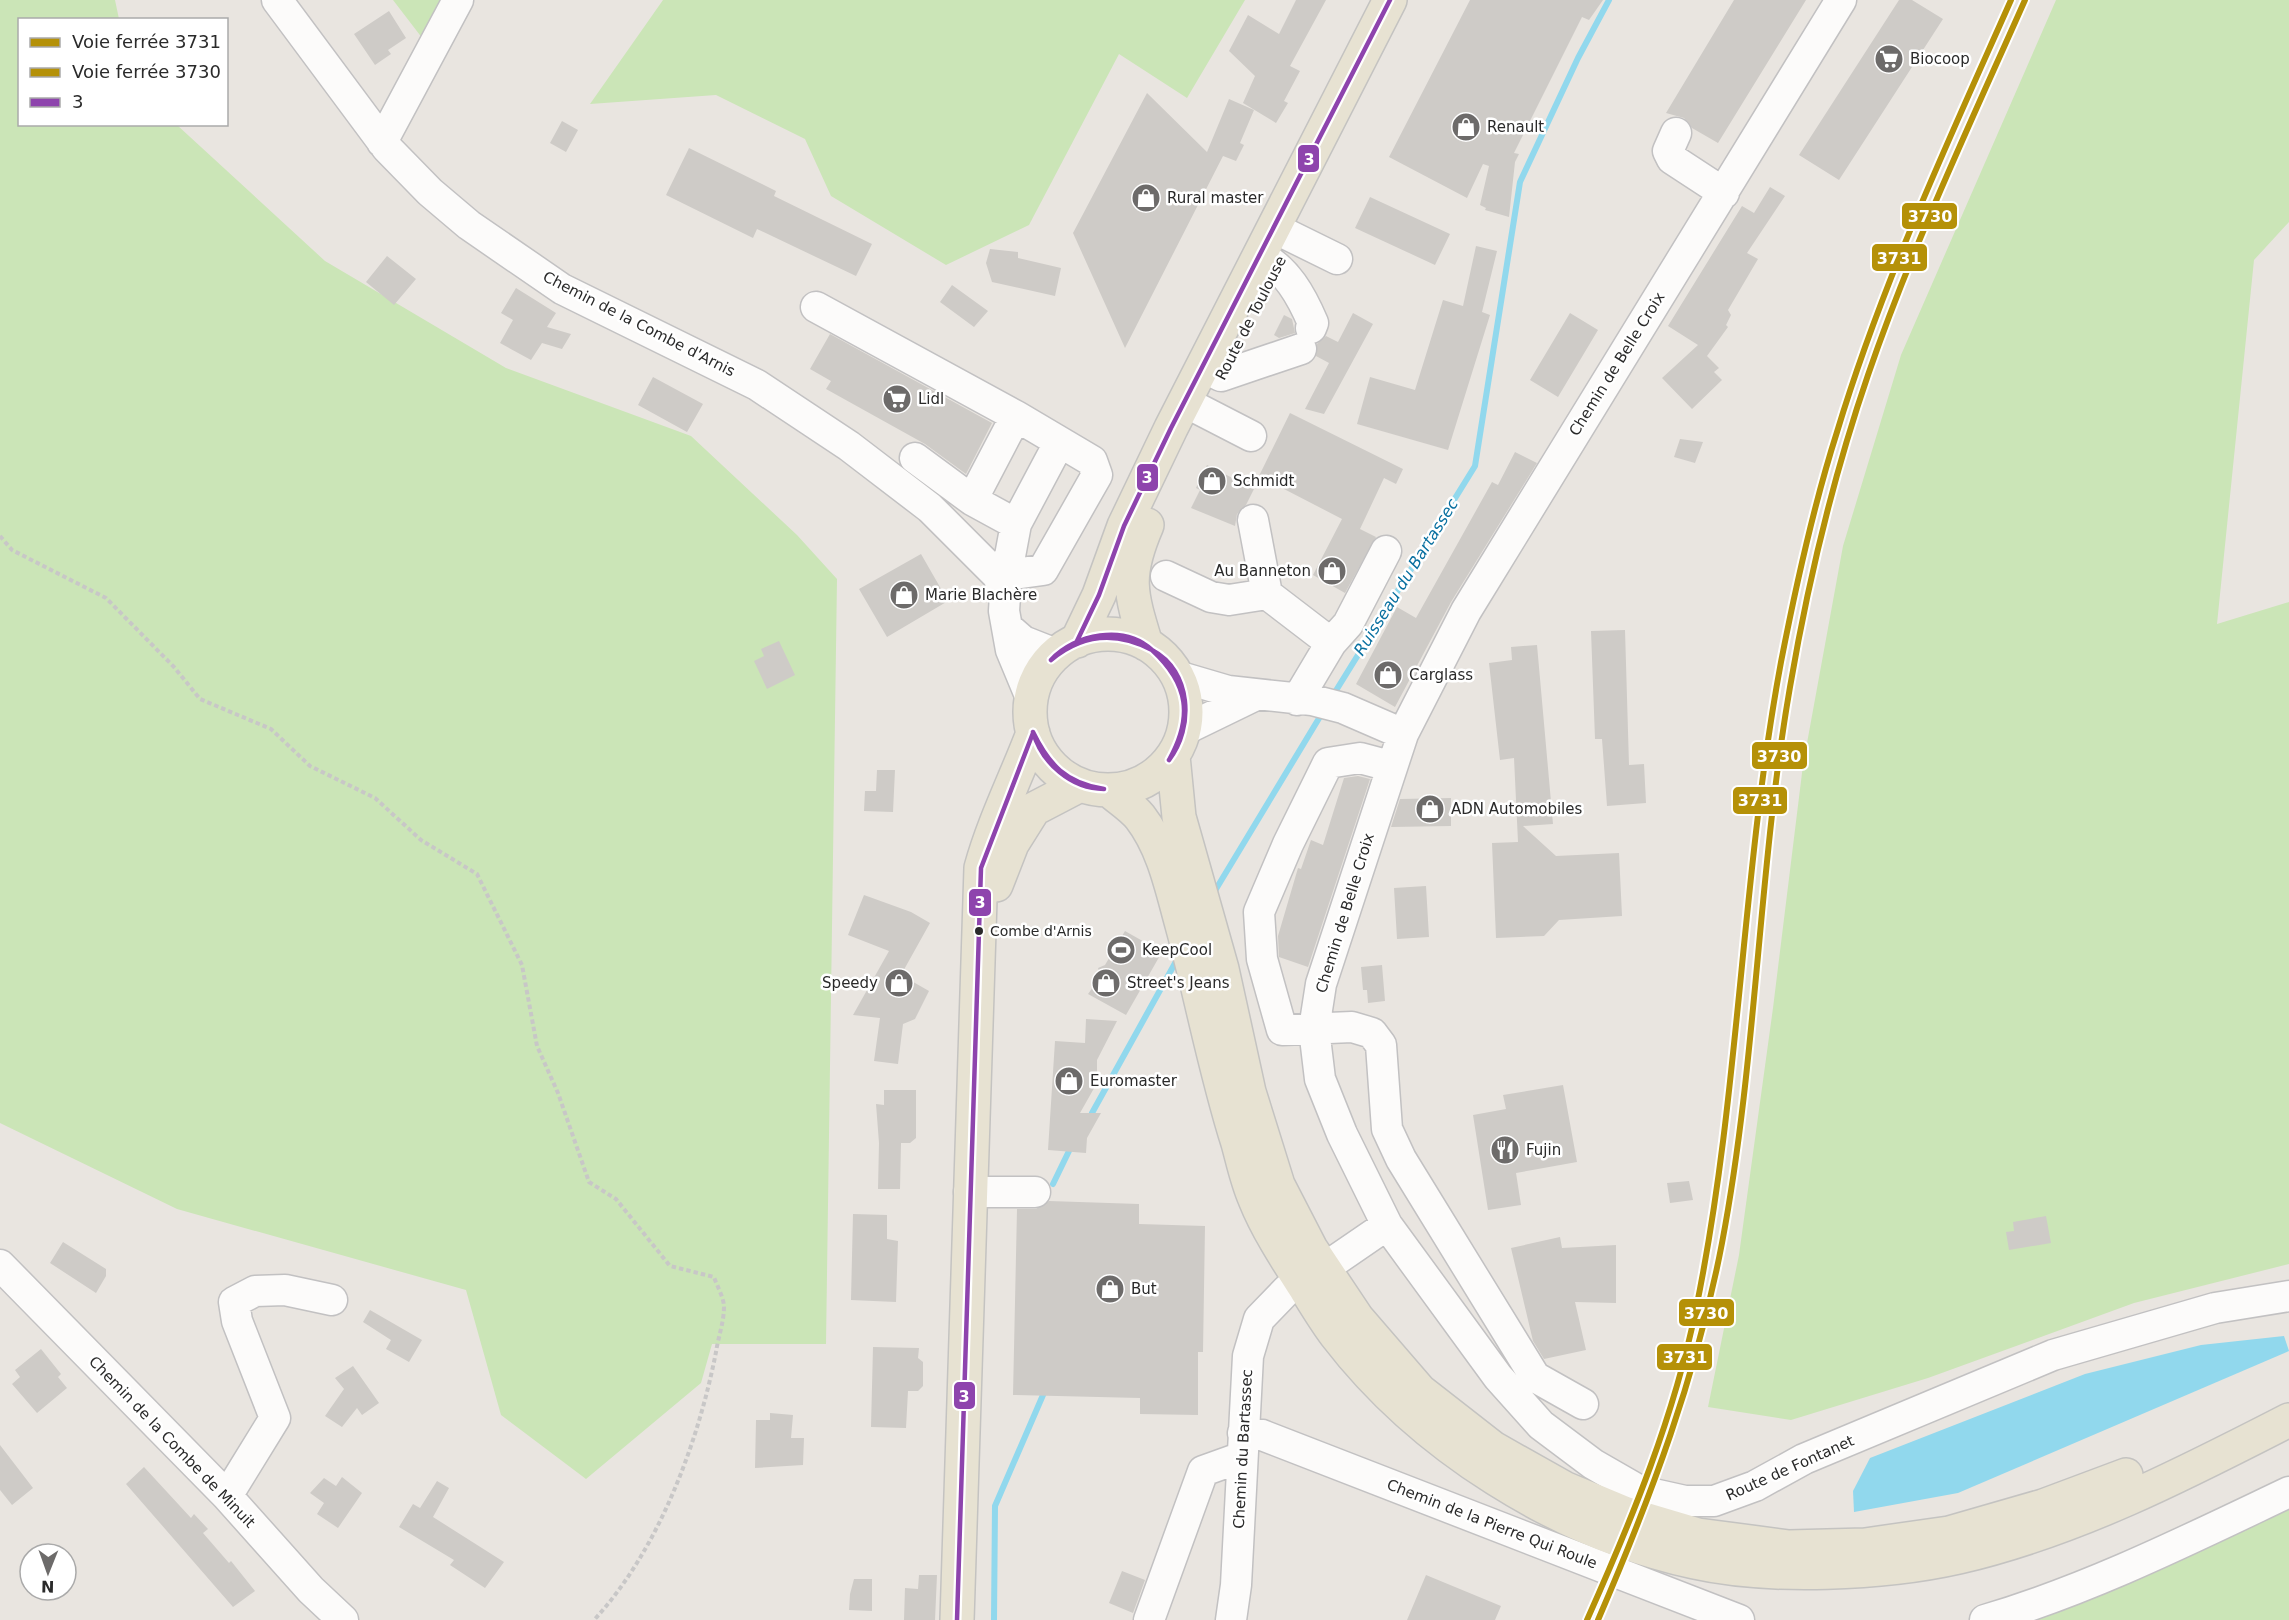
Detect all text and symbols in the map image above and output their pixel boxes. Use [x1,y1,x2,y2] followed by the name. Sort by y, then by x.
[18,18,228,126] legend
[72,31,221,52] text: Voie ferrée 3731
[1873,43,1905,75] supermarket icon: Biocoop
[1910,50,1970,68] place label: Biocoop
[72,61,221,82] text: Voie ferrée 3730
[72,91,83,112] text: 3
[1450,111,1482,143] shop icon: Renault
[1487,118,1544,136] place label: Renault
[1297,144,1320,173] line badge: 3
[1303,150,1315,169] text: 3
[1130,182,1162,214] shop icon: Rural master
[1167,189,1264,207] place label: Rural master
[1901,202,1958,230] line badge: 3730
[1908,207,1952,226] text: 3730
[1871,243,1928,272] line badge: 3731
[1877,249,1921,268] text: 3731
[1212,253,1290,383] street label: Route de Toulouse
[540,268,738,380] street label: Chemin de la Combe d'Arnis
[1565,289,1669,439] street label: Chemin de Belle Croix
[881,383,913,415] supermarket icon: Lidl
[918,390,944,408] place label: Lidl
[1136,463,1159,492] line badge: 3
[1196,465,1228,497] shop icon: Schmidt
[1141,468,1153,487] text: 3
[1233,472,1295,490] place label: Schmidt
[1350,495,1462,659] water label: Ruisseau du Bartassec
[1316,555,1348,587] shop icon: Au Banneton
[1214,562,1311,580] place label: Au Banneton
[888,579,920,611] shop icon: Marie Blachère
[925,586,1037,604] place label: Marie Blachère
[1372,659,1404,691] shop icon: Carglass
[1409,666,1473,684] place label: Carglass
[1751,741,1808,770] line badge: 3730
[1757,747,1801,766] text: 3730
[1732,786,1788,815] line badge: 3731
[1738,791,1782,810] text: 3731
[1414,793,1446,825] shop icon: ADN Automobiles
[1451,800,1583,818] place label: ADN Automobiles
[1312,831,1378,995] street label: Chemin de Belle Croix
[968,888,992,917] line badge: 3
[974,893,986,912] text: 3
[990,923,1092,939] place label: Combe d'Arnis
[973,925,985,937] marker: Combe d'Arnis
[1105,934,1137,966] sports icon: KeepCool
[1142,941,1212,959] place label: KeepCool
[883,967,915,999] shop icon: Speedy
[1090,967,1122,999] shop icon: Street's Jeans
[822,974,878,992] place label: Speedy
[1127,974,1230,992] place label: Street's Jeans
[1053,1065,1085,1097] shop icon: Euromaster
[1090,1072,1178,1090] place label: Euromaster
[1489,1134,1521,1166] restaurant icon: Fujin
[1526,1141,1561,1159] place label: Fujin
[1094,1273,1126,1305] shop icon: But
[1131,1280,1157,1298] place label: But
[1678,1298,1735,1327] line badge: 3730
[1684,1304,1728,1323] text: 3730
[1656,1343,1713,1371] line badge: 3731
[1663,1348,1707,1367] text: 3731
[85,1353,259,1532] street label: Chemin de la Combe de Minuit
[1230,1369,1256,1529] street label: Chemin du Bartassec
[953,1381,976,1410] line badge: 3
[958,1387,970,1406] text: 3
[1723,1432,1857,1504] street label: Route de Fontanet
[1384,1475,1600,1573] street label: Chemin de la Pierre Qui Roule
[18,1542,78,1602] north arrow
[41,1577,55,1596] text: N

